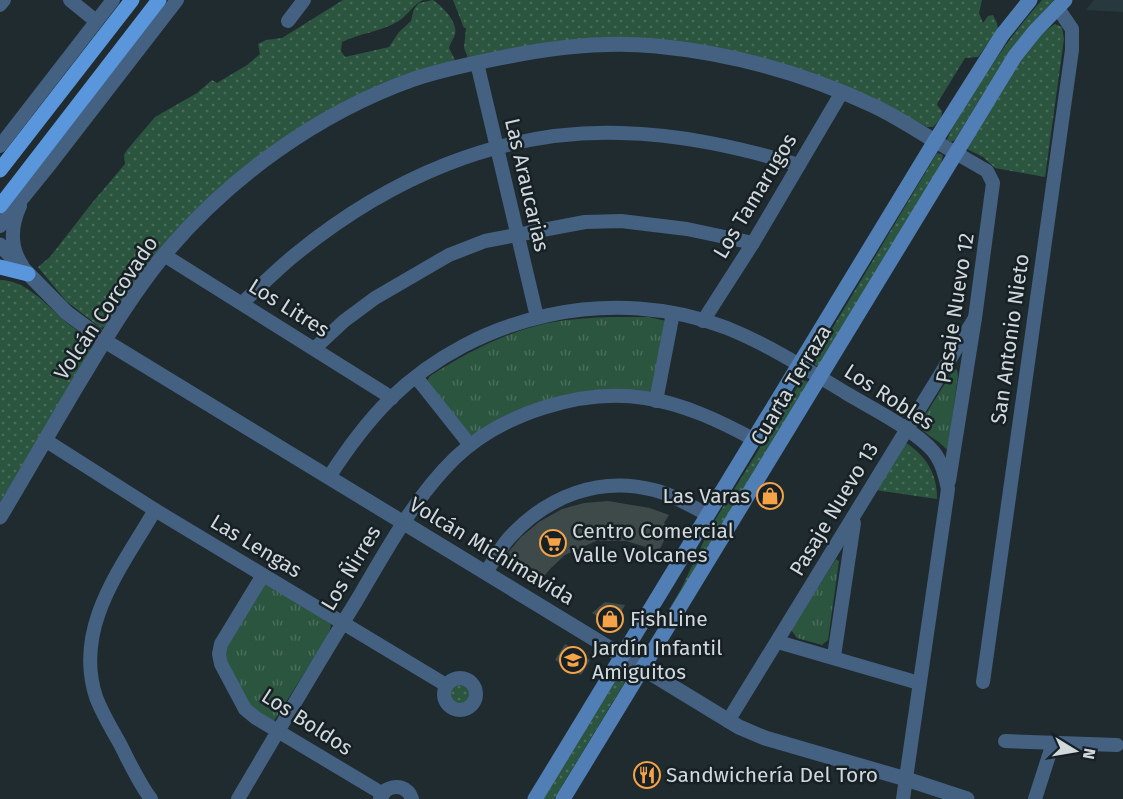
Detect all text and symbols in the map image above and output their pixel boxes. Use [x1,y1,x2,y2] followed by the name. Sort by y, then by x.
[499,116,555,254] street label: Las Araucarias
[707,129,803,263] street label: Los Tamarugos
[48,231,164,385] street label: Volcán Corcovado
[930,231,980,385] street label: Pasaje Nuevo 12
[985,252,1035,426] street label: San Antonio Nieto
[244,273,334,343] street label: Los Litres
[745,320,837,450] street label: Cuarta Terraza
[839,358,939,436] street label: Los Robles
[784,437,884,581] street label: Pasaje Nuevo 13
[755,481,785,511] shop icon: Las Varas
[663,483,750,509] place label: Las Varas
[405,491,579,611] street label: Volcán Michimavida
[206,509,307,584] street label: Las Lengas
[572,518,734,568] place label: Centro Comercial Valle Volcanes
[315,521,387,615] street label: Los Ñirres
[538,528,568,558] supermarket icon: Centro Comercial Valle Volcanes
[595,604,625,634] shop icon: FishLine
[630,606,708,632] place label: FishLine
[592,635,722,685] place label: Jardín Infantil Amiguitos
[558,645,588,675] school or university icon: Jardín Infantil Amiguitos
[257,683,358,761] street label: Los Boldos
[1045,721,1105,781] north arrow
[1079,747,1100,761] text: N
[632,760,662,790] restaurant icon: Sandwichería Del Toro
[666,762,878,788] place label: Sandwichería Del Toro

